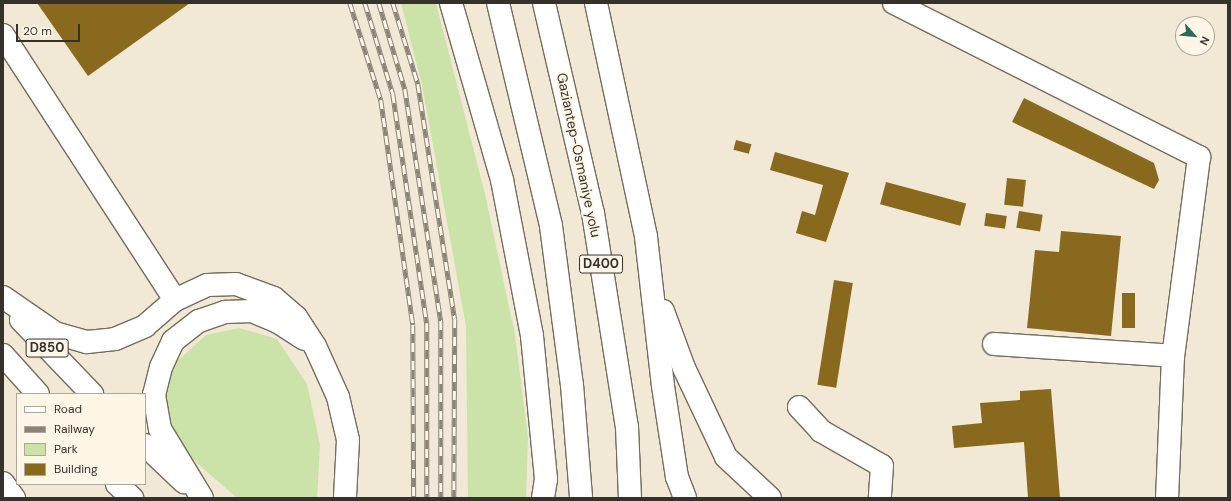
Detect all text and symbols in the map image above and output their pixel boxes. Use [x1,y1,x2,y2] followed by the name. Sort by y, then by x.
[18,16,82,42] scale bar
[1175,16,1215,56] north arrow
[23,23,52,39] text: 20 m
[1197,34,1213,48] text: N
[553,71,605,239] street label: Gaziantep-Osmaniye yolu
[579,253,623,275] road number: D400
[25,337,69,359] road number: D850
[16,393,146,485] legend
[54,401,82,417] text: Road
[54,421,95,437] text: Railway
[54,441,78,457] text: Park
[54,461,98,477] text: Building

